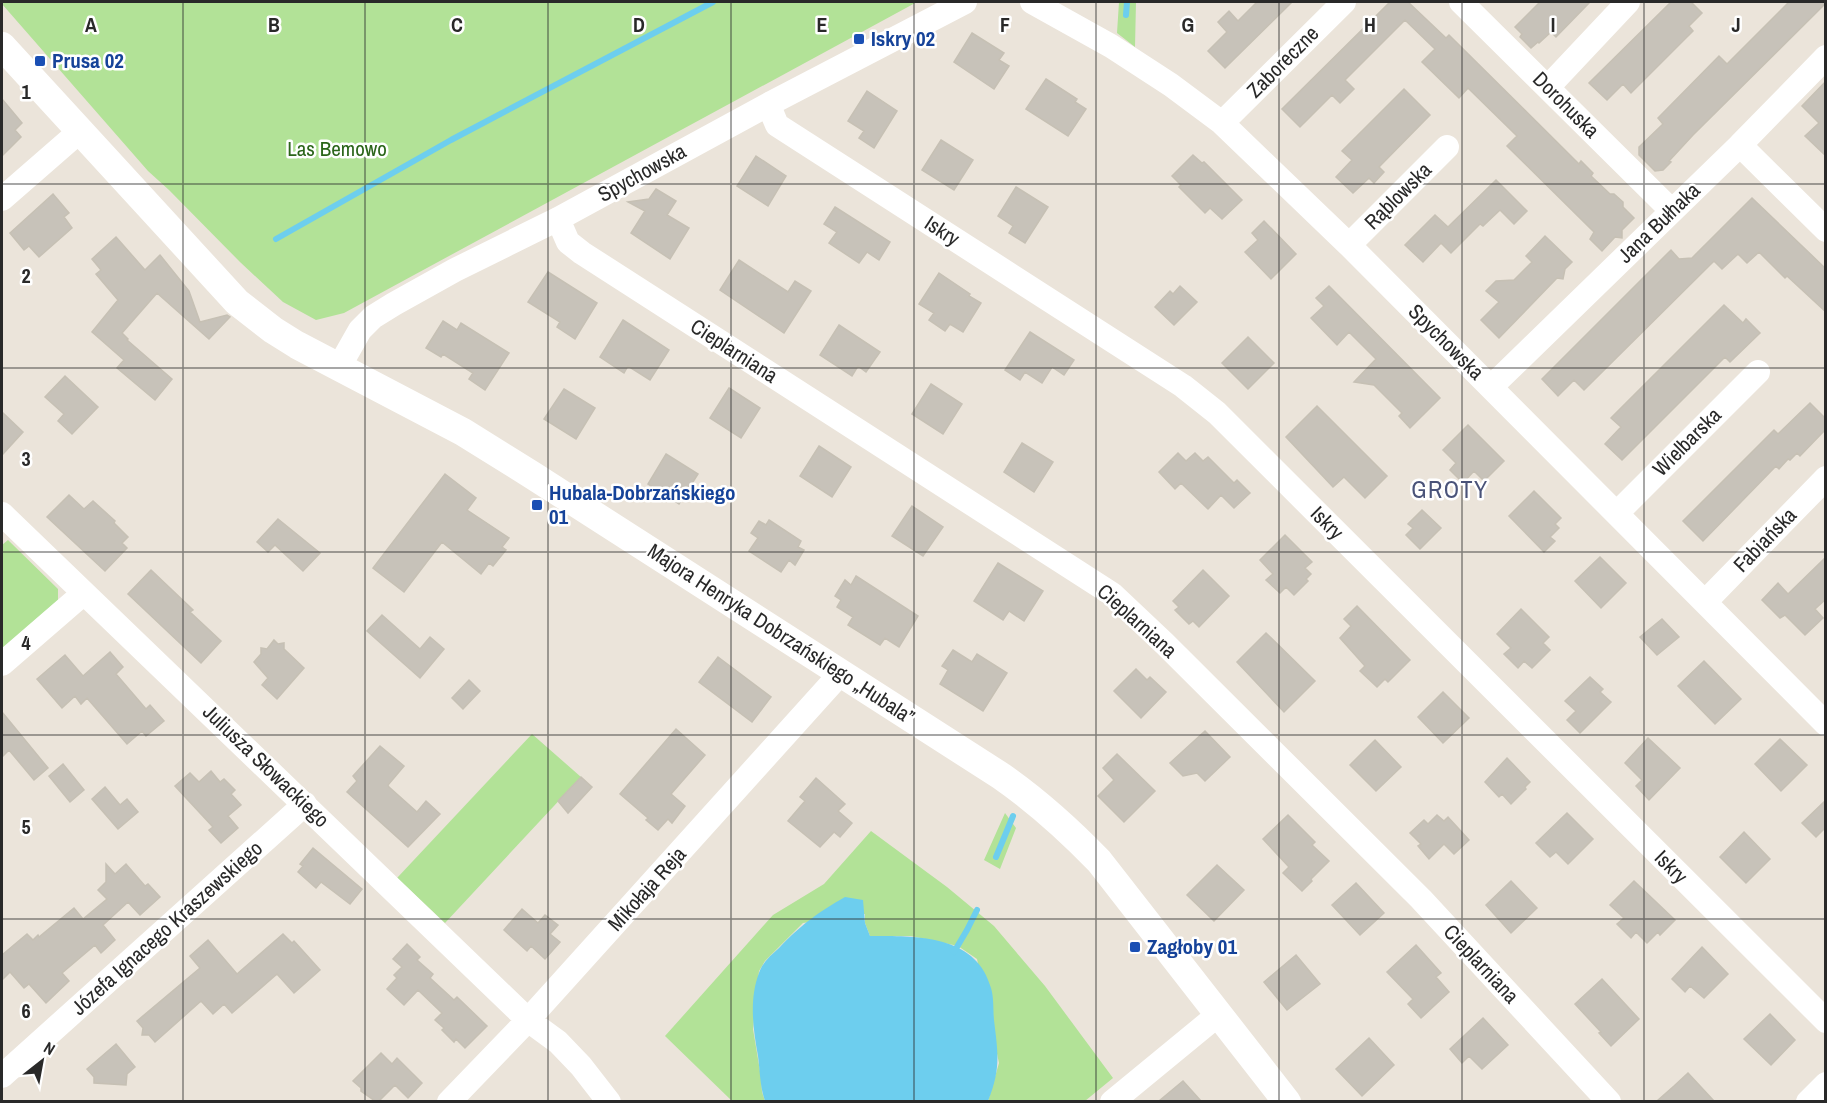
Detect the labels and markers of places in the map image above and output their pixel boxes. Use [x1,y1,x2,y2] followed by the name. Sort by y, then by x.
[871,24,935,53] place label: Iskry 02
[852,32,866,46] marker: Iskry 02
[52,46,124,75] place label: Prusa 02
[33,54,47,68] marker: Prusa 02
[549,478,736,531] place label: Hubala-Dobrzańskiego 01
[530,498,544,512] marker: Hubala-Dobrzańskiego 01
[1147,932,1237,961] place label: Zagłoby 01
[1128,940,1142,954] marker: Zagłoby 01

